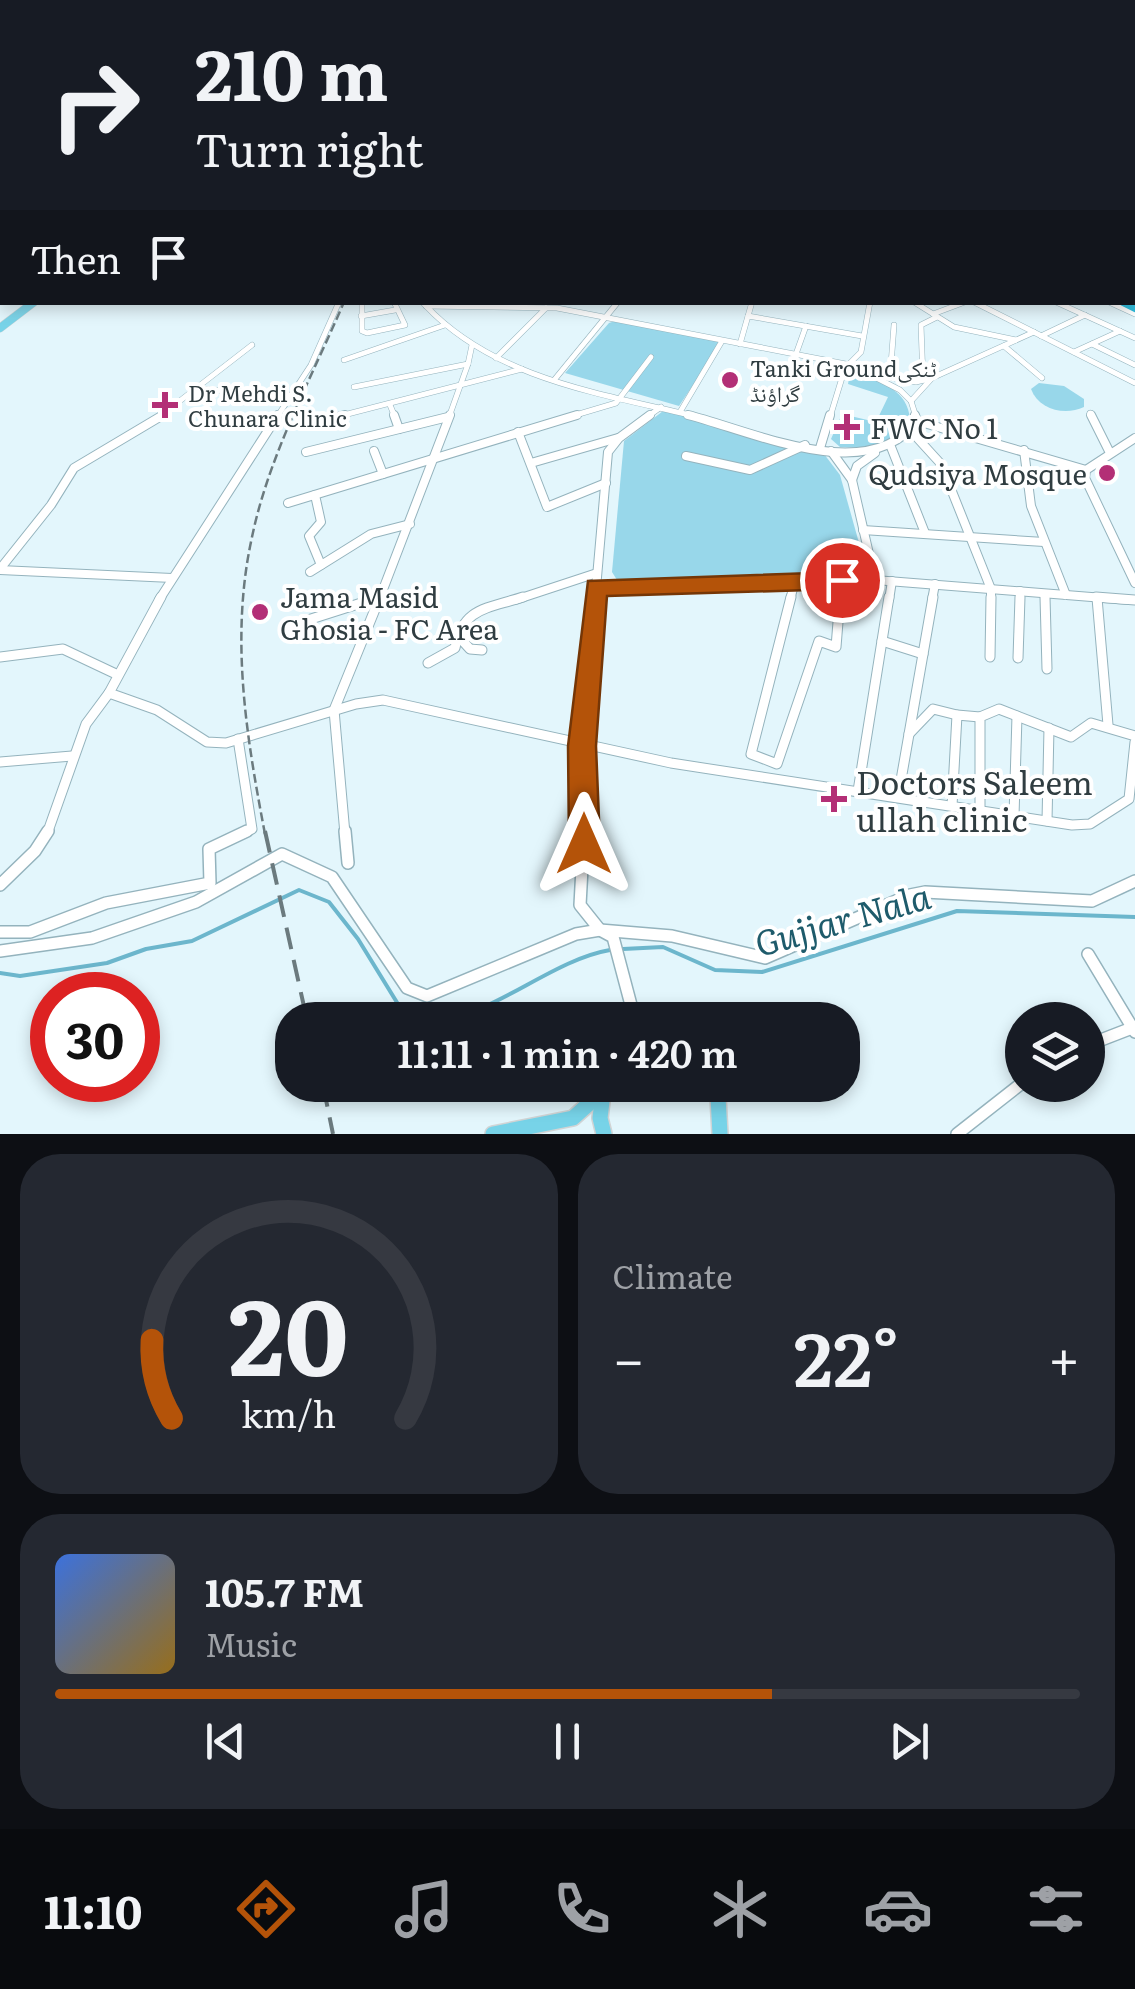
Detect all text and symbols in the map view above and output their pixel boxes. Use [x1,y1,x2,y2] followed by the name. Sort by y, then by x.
[195,19,388,123] text: 210 m
[30,40,160,170] icon: right
[195,114,423,181] text: Turn right
[30,229,121,286] text: Then
[141,230,196,285] icon: arrive
[750,351,937,409] place label: Tanki Groundٹنکی گراؤنڈ
[719,369,741,391] marker: Tanki Groundٹنکی گراؤنڈ
[188,376,347,434] place label: Dr Mehdi S. Chunara Clinic
[152,392,178,418] marker: Dr Mehdi S. Chunara Clinic
[870,406,998,448] place label: FWC No 1
[834,414,860,440] marker: FWC No 1
[868,452,1087,494] place label: Qudsiya Mosque
[1096,462,1118,484] marker: Qudsiya Mosque
[800,538,885,623] pin
[815,553,870,608] icon: arrive
[280,575,498,649] place label: Jama Masid Ghosia - FC Area
[249,601,271,623] marker: Jama Masid Ghosia - FC Area
[856,757,1093,842] place label: Doctors Saleem ullah clinic
[821,786,847,812] marker: Doctors Saleem ullah clinic
[532,792,636,896] position arrow
[748,868,936,968] water label: Gujjar Nala
[30,972,160,1102] speed limit sign: 30
[1005,1002,1105,1102] map controls
[1005,1002,1105,1102] button: layers
[397,1023,738,1080] text: 11:11 · 1 min · 420 m
[613,1251,733,1299] text: Climate
[229,1254,349,1408] text: 20
[794,1299,899,1410] text: 22°
[613,1315,645,1397] text: −
[1048,1315,1080,1397] text: +
[241,1386,336,1439] text: km/h
[205,1562,364,1619] text: 105.7 FM
[205,1619,297,1667] text: Music
[198,1714,253,1769] icon: previous
[540,1714,595,1769] icon: pause
[882,1714,937,1769] icon: next
[231,1874,301,1944] icon: directions
[389,1874,459,1944] icon: music
[547,1874,617,1944] icon: phone
[705,1874,775,1944] icon: climate
[863,1874,933,1944] icon: car
[1021,1874,1091,1944] icon: filters
[44,1876,142,1943] text: 11:10

